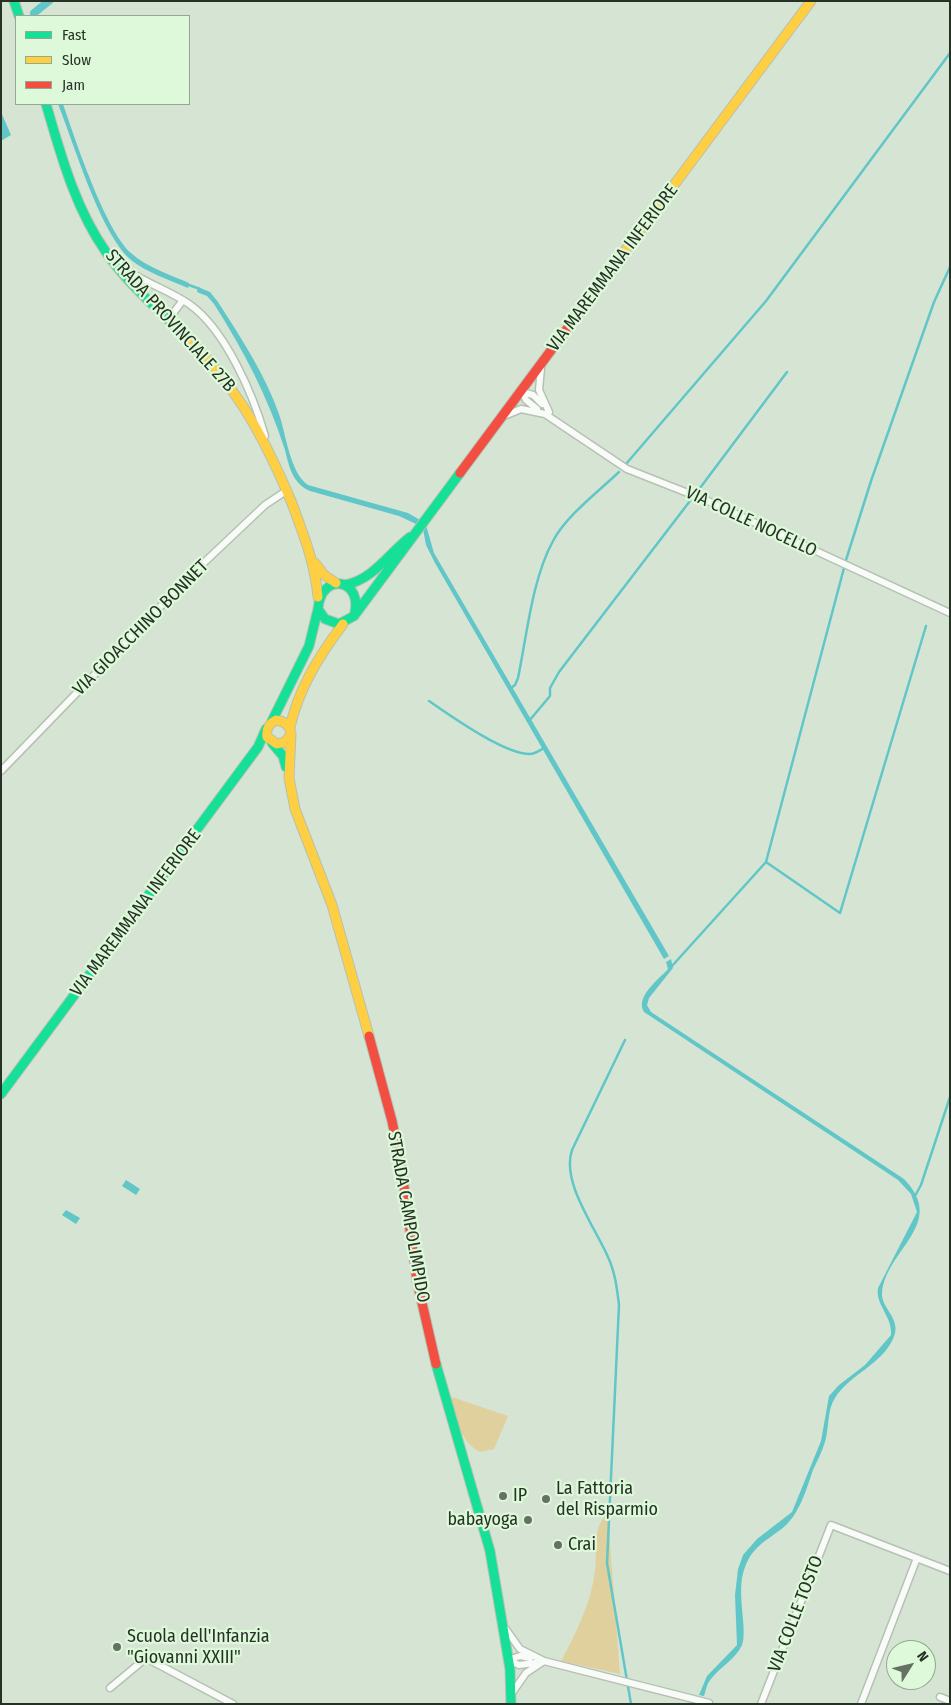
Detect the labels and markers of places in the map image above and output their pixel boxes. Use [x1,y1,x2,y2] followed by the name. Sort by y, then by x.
[556,1478,658,1520] place label: La Fattoria del Risparmio
[513,1485,527,1507] place label: IP
[497,1490,509,1502] marker: IP
[540,1493,552,1505] marker: La Fattoria del Risparmio
[447,1509,518,1531] place label: babayoga
[522,1514,534,1526] marker: babayoga
[568,1534,596,1556] place label: Crai
[552,1539,564,1551] marker: Crai
[127,1626,270,1668] place label: Scuola dell'Infanzia "Giovanni XXIII"
[111,1641,123,1653] marker: Scuola dell'Infanzia "Giovanni XXIII"

